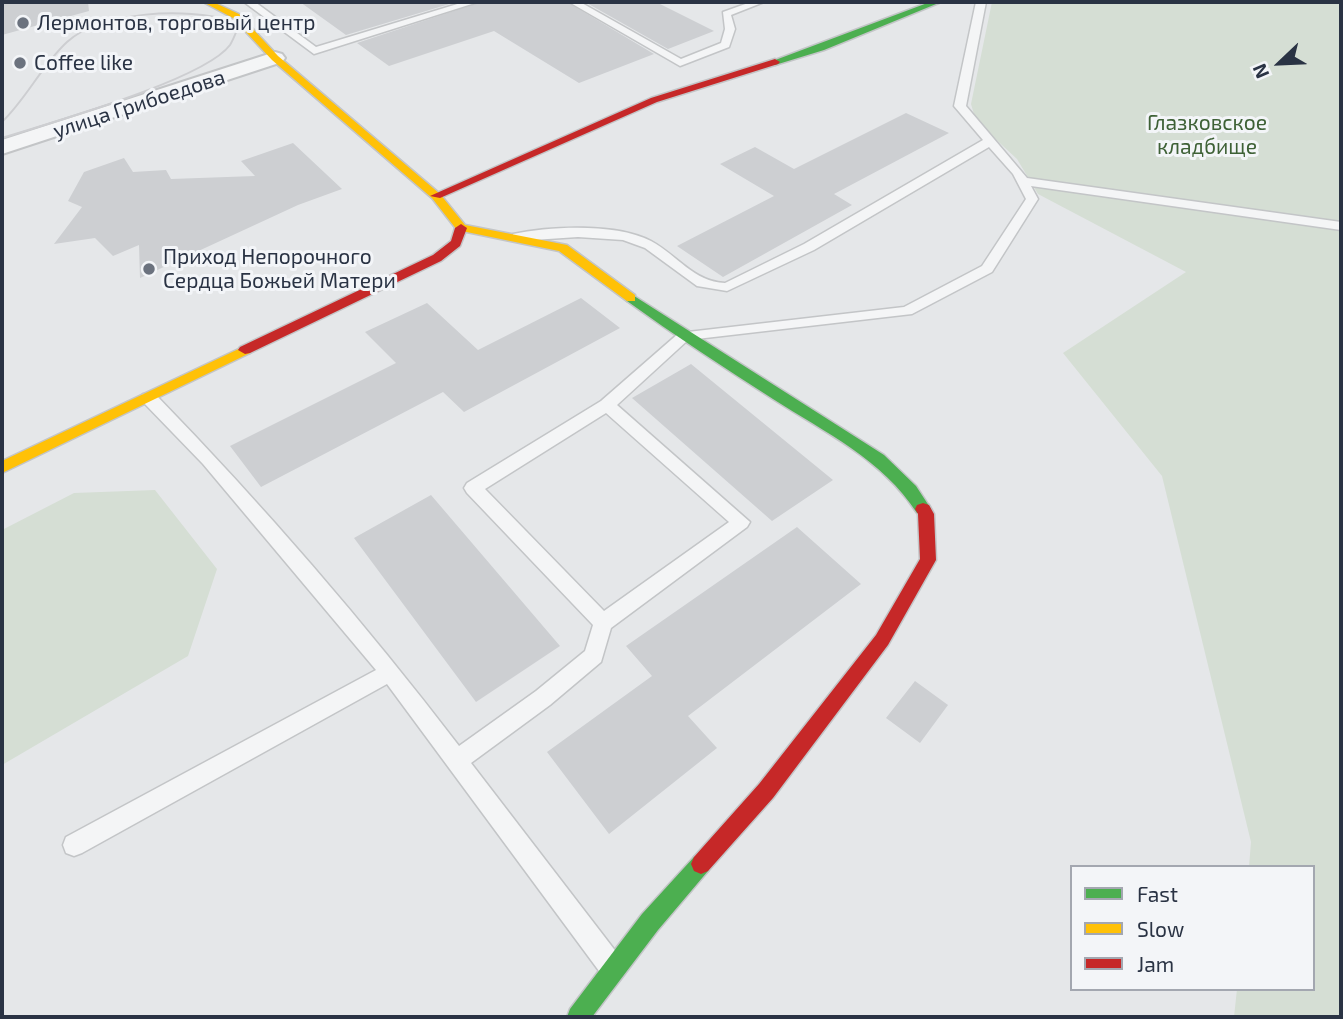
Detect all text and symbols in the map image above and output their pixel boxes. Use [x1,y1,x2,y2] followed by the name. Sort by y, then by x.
[37,10,315,36] place label: Лермонтов, торговый центр
[15,15,31,31] marker: Лермонтов, торговый центр
[1245,28,1315,98] north arrow
[34,50,133,76] place label: Coffee like
[12,55,28,71] marker: Coffee like
[1247,61,1273,82] text: N
[50,64,228,144] street label: улица Грибоедова
[1147,110,1267,160] park label: Глазковское кладбище
[163,244,396,294] place label: Приход Непорочного Сердца Божьей Матери
[141,261,157,277] marker: Приход Непорочного Сердца Божьей Матери
[1070,865,1315,991] legend
[1137,881,1178,906] text: Fast
[1137,916,1184,941] text: Slow
[1137,951,1174,976] text: Jam

